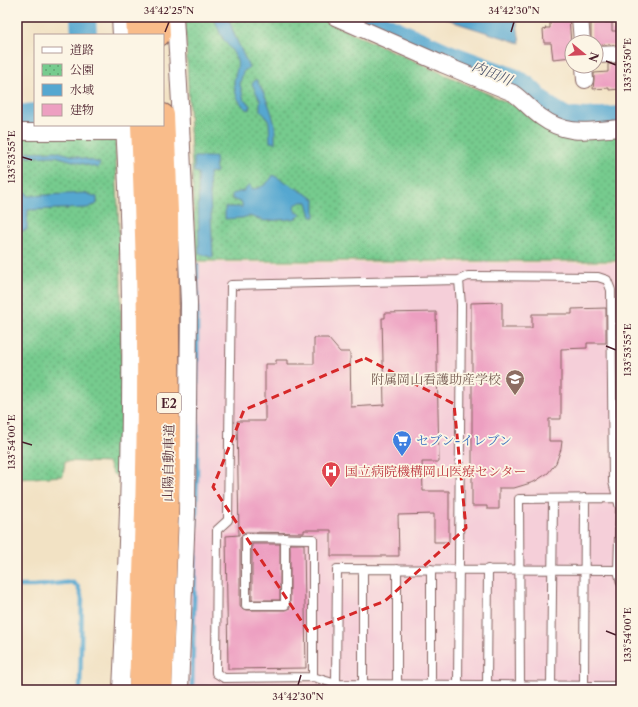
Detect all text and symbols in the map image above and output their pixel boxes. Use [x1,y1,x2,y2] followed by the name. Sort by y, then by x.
[144,4,194,17] text: 34°42'25"N
[488,4,540,17] text: 34°42'30"N
[34,34,164,126] legend
[564,34,604,74] north arrow
[621,38,634,92] text: 133°53'50"E
[70,42,94,57] text: 道路
[585,50,602,64] text: N
[469,57,517,90] water label: 内田川
[70,62,94,77] text: 公園
[70,82,94,97] text: 水域
[70,102,94,117] text: 建物
[5,130,18,184] text: 133°53'55"E
[621,323,634,377] text: 133°53'55"E
[504,368,526,396] school or university icon: 附属岡山看護助産学校
[371,371,501,387] place label: 附属岡山看護助産学校
[157,393,181,413] road number: E2
[5,414,18,470] text: 133°54'00"E
[159,424,177,502] street label: 山陽自動車道
[391,429,413,457] supermarket icon: セブン-イレブン
[416,432,512,448] place label: セブン-イレブン
[320,460,342,488] hospital icon: 国立病院機構岡山医療センター
[345,463,526,479] place label: 国立病院機構岡山医療センター
[621,607,634,663] text: 133°54'00"E
[272,690,324,703] text: 34°42'30"N

